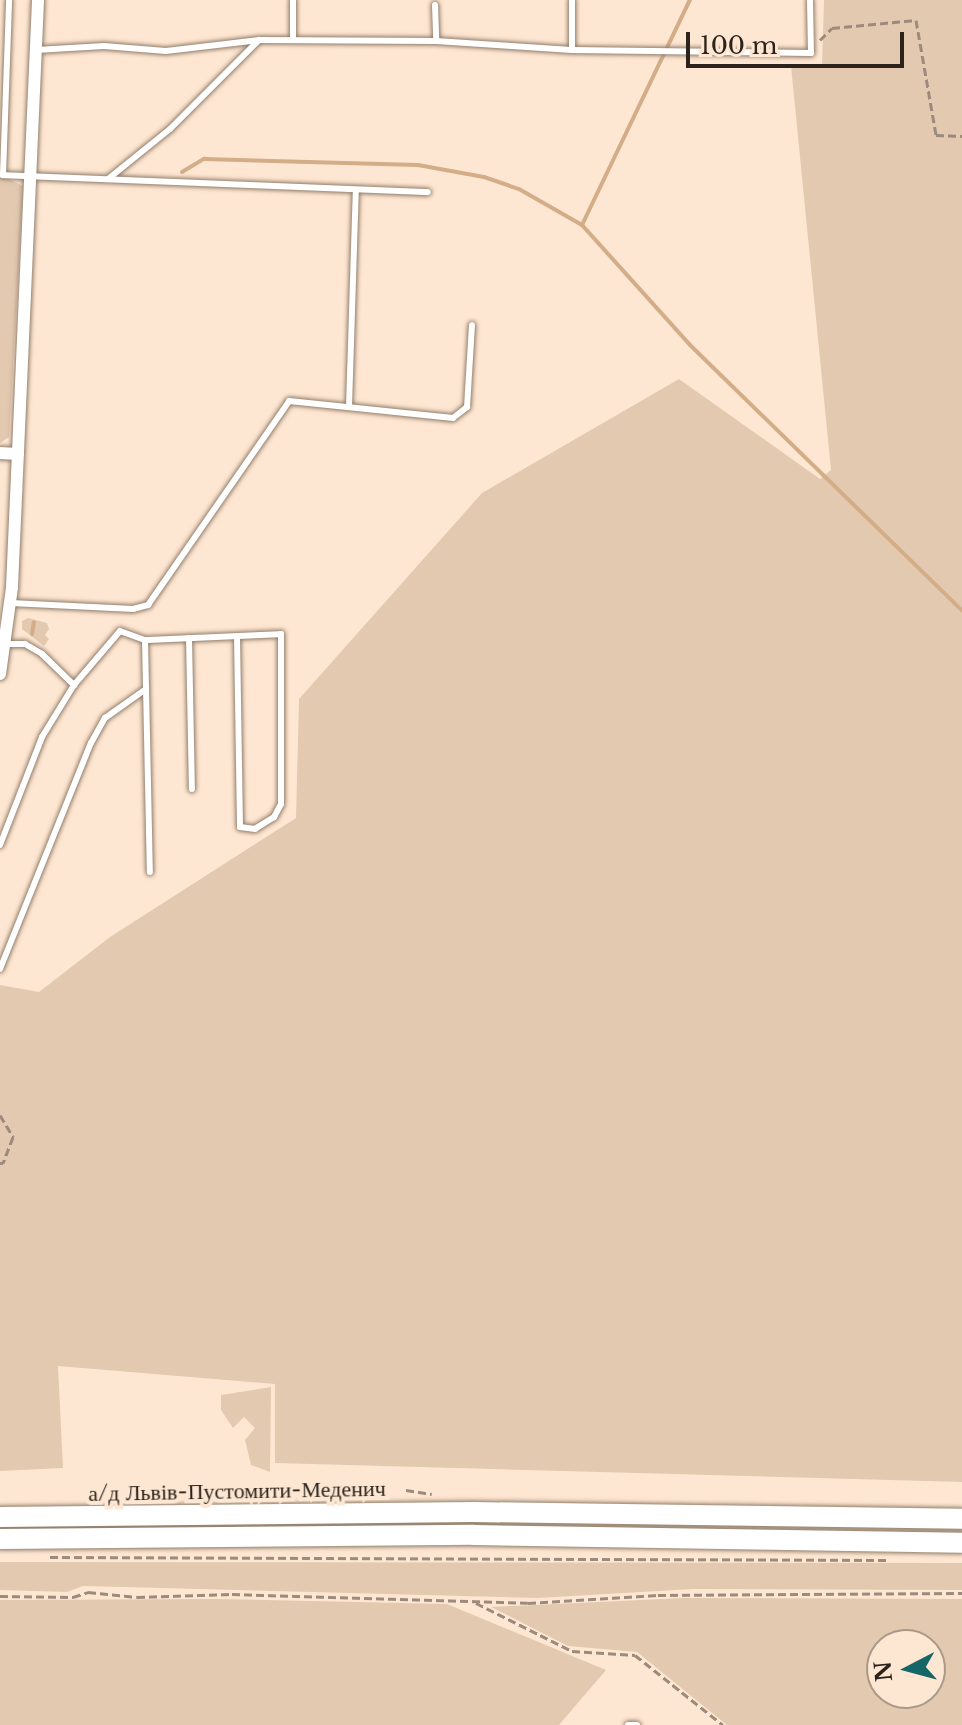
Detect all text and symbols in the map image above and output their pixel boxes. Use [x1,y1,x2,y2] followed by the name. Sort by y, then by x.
[690,16,908,66] scale bar
[700,31,778,60] text: 100 m
[88,1475,386,1507] street label: а/д Львів-Пустомити-Меденич
[866,1629,946,1709] north arrow
[869,1660,898,1683] text: N

